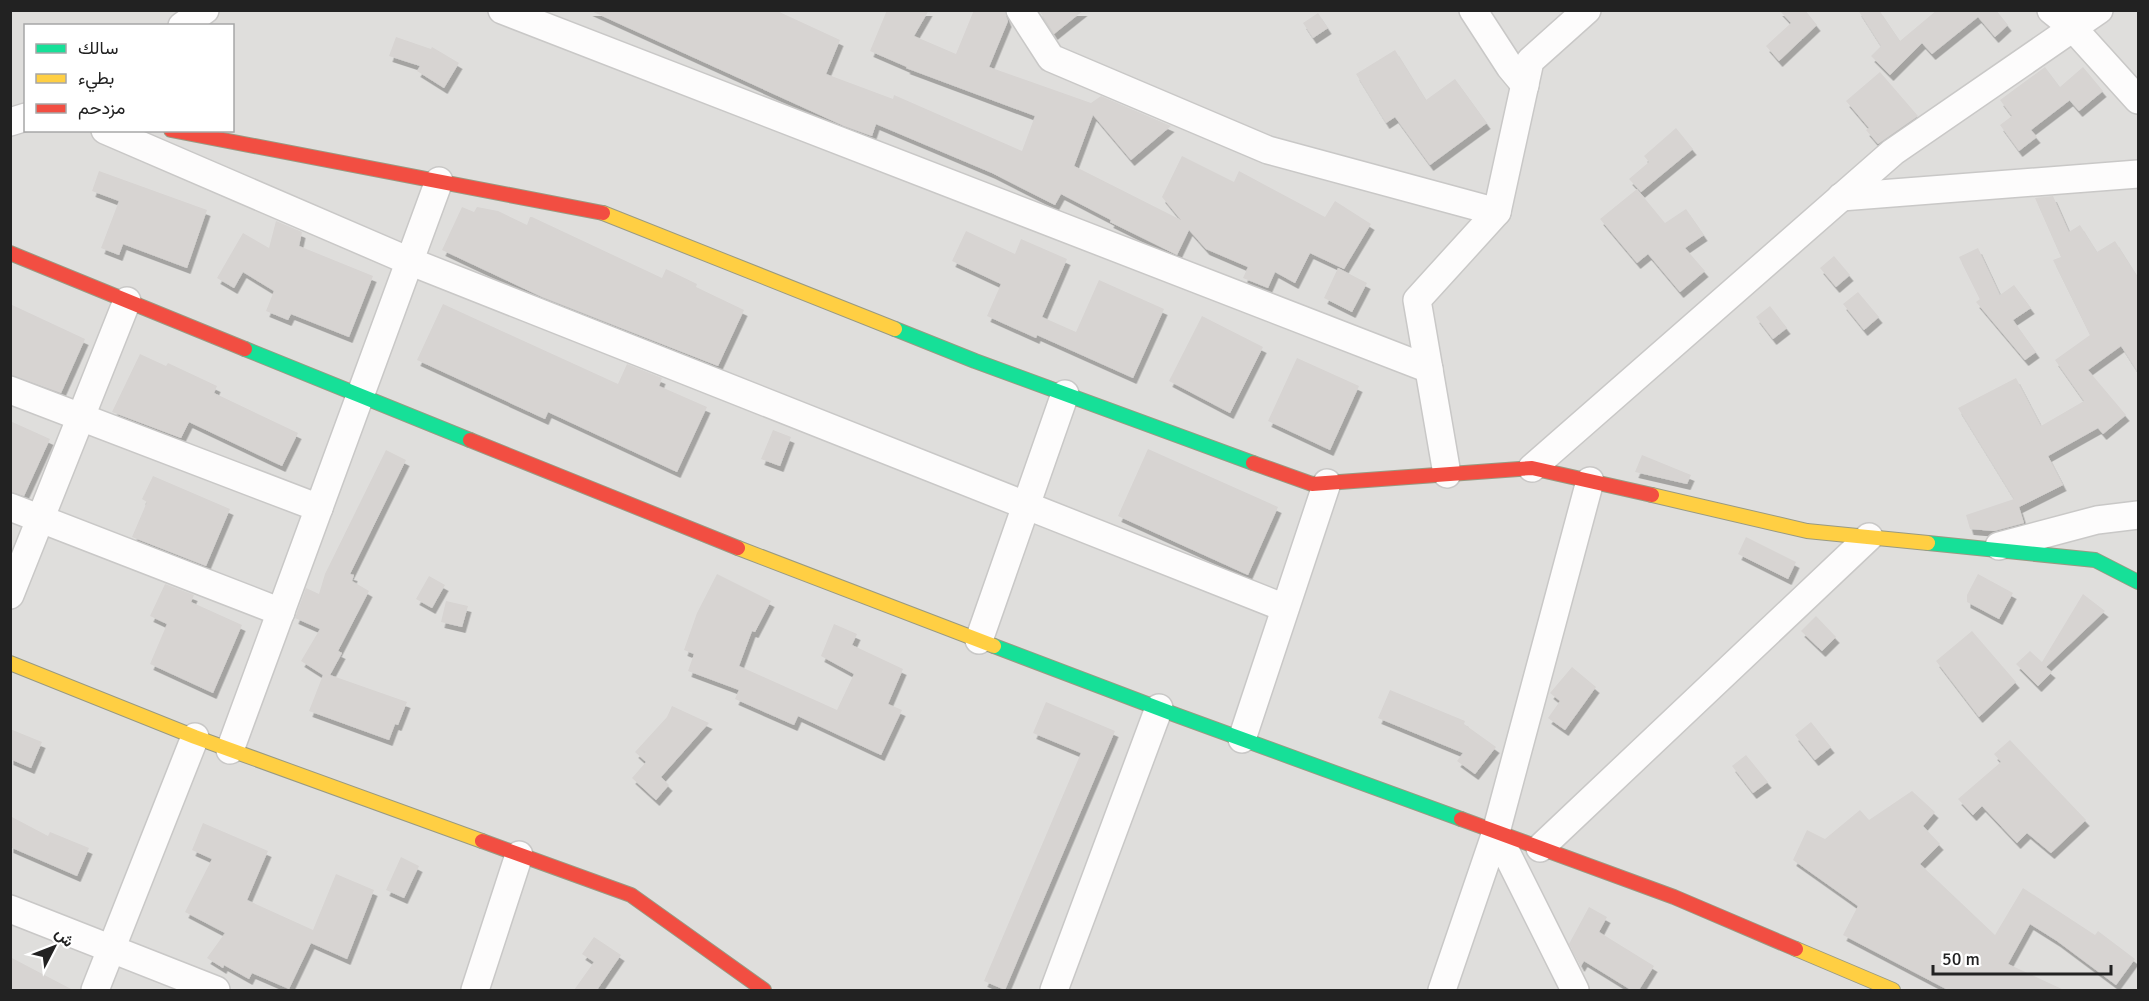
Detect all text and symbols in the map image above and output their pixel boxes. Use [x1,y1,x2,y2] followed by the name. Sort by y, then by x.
[24,24,234,132] legend
[78,37,118,59] text: سالك
[78,67,114,93] text: بطيء
[78,97,125,120] text: مزدحم
[24,917,84,977] north arrow
[51,924,78,951] text: ش
[1933,938,2112,976] scale bar
[1942,948,1980,970] text: 50 m

